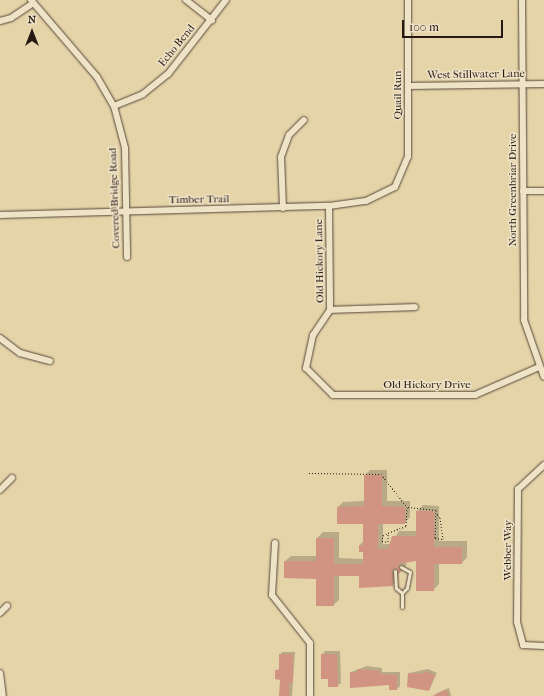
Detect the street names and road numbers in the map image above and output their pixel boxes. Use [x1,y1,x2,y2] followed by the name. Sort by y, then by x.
[156,22,198,70] street label: Echo Bend
[427,68,525,82] street label: West Stillwater Lane
[391,71,405,119] street label: Quail Run
[506,133,520,247] street label: North Greenbriar Drive
[107,147,123,249] street label: Covered Bridge Road
[169,193,229,207] street label: Timber Trail
[313,219,327,303] street label: Old Hickory Lane
[383,378,471,392] street label: Old Hickory Drive
[501,520,515,580] street label: Webber Way

